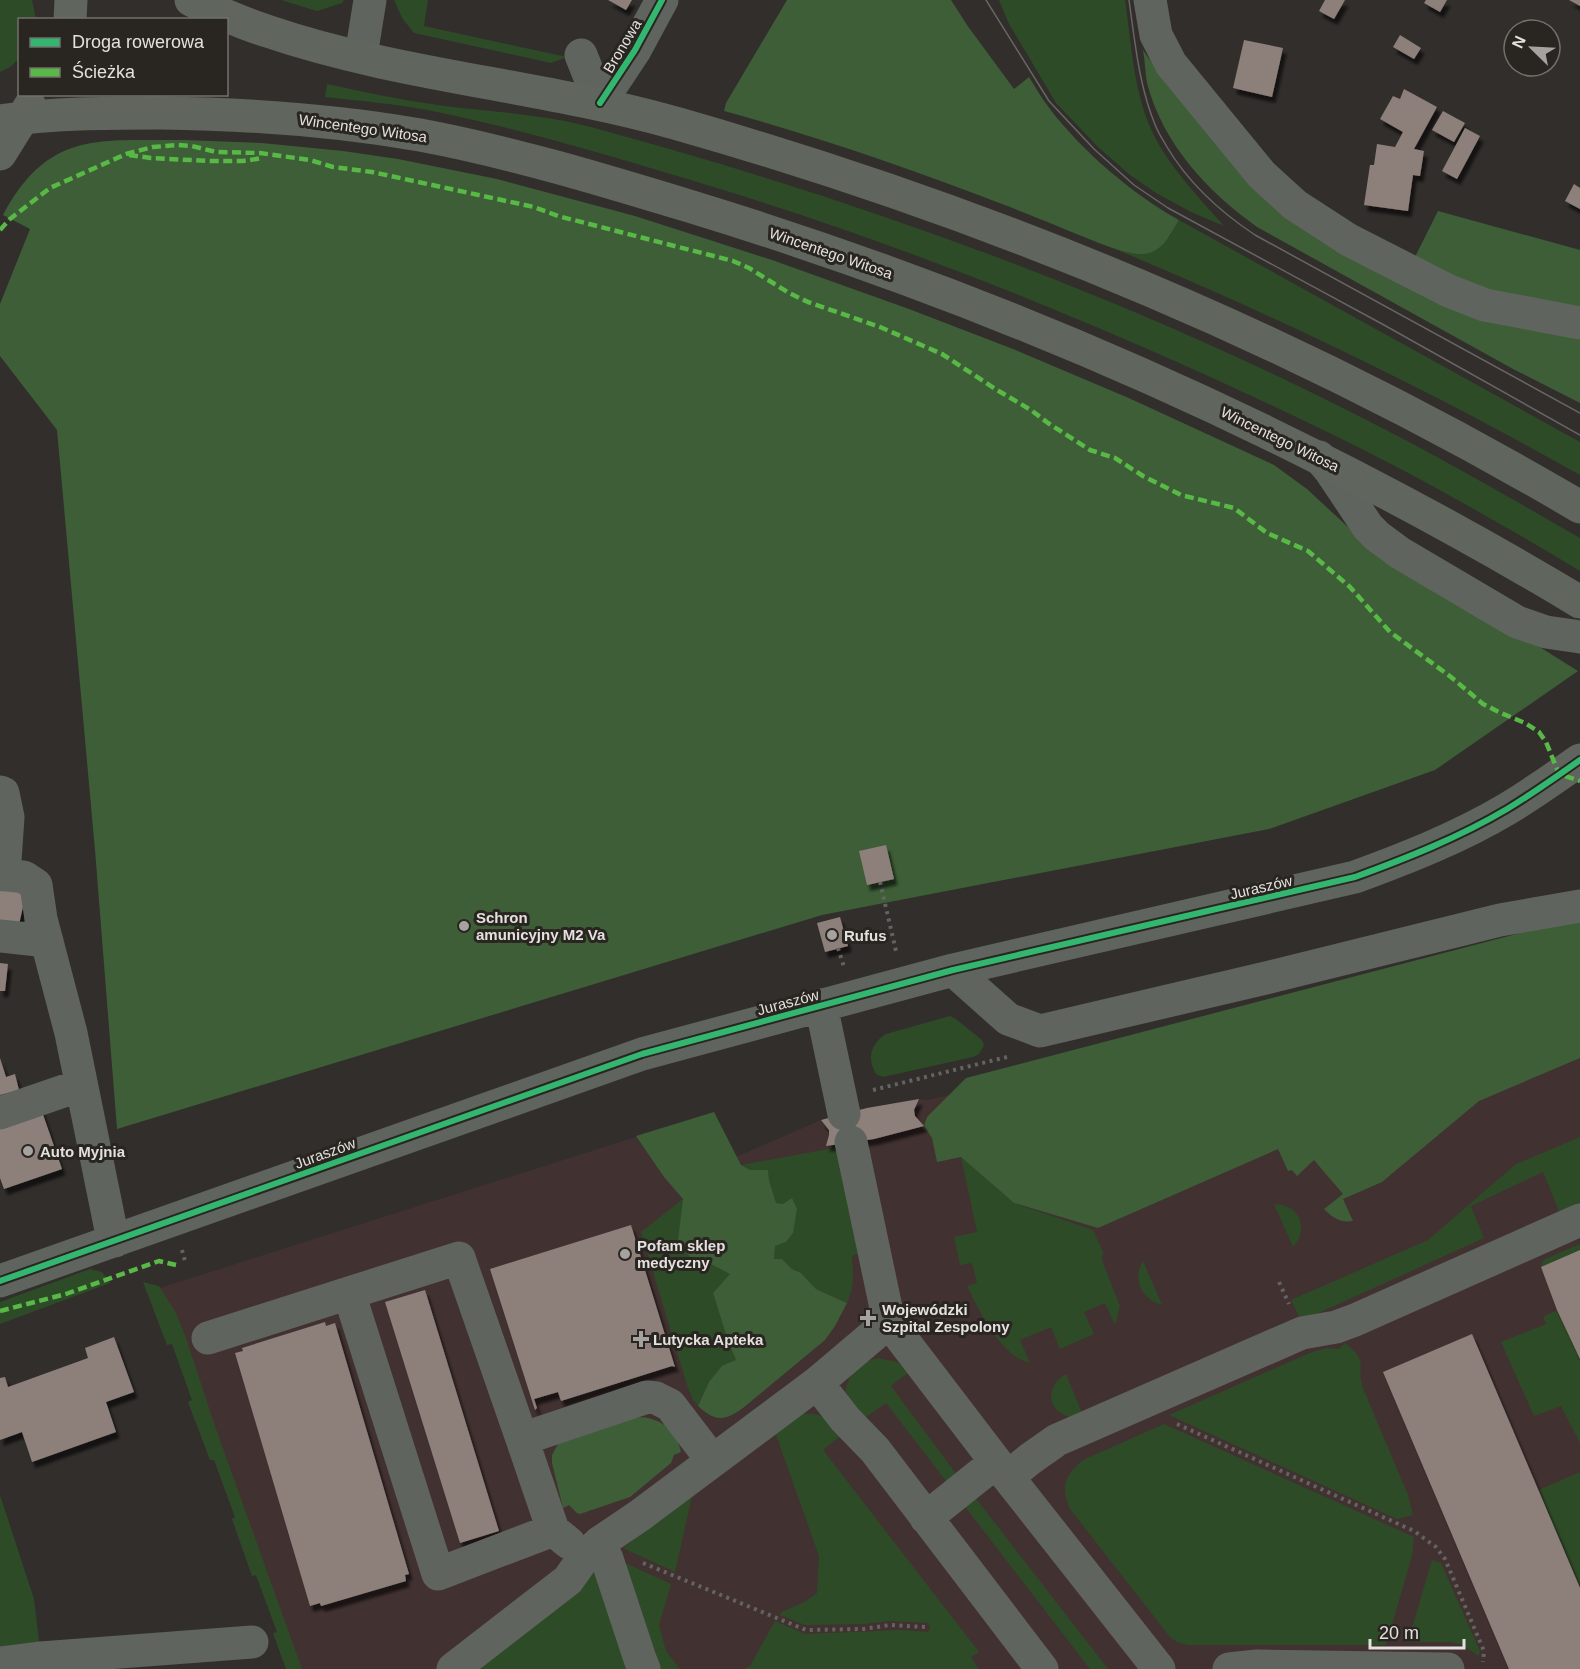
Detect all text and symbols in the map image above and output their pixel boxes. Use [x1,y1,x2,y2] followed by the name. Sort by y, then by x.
[599,16,645,76] street label: Bronowa
[18,18,228,96] legend
[1502,18,1562,78] north arrow
[72,32,205,52] text: Droga rowerowa
[1509,33,1529,51] text: N
[72,61,136,82] text: Ścieżka
[298,111,429,145] street label: Wincentego Witosa
[767,224,895,282] street label: Wincentego Witosa
[1218,403,1342,475] street label: Wincentego Witosa
[1228,872,1294,902] street label: Juraszów
[476,909,606,943] place label: Schron amunicyjny M2 Va
[457,919,471,933] marker: Schron amunicyjny M2 Va
[844,927,887,944] place label: Rufus
[825,928,839,942] marker: Rufus
[755,986,821,1018] street label: Juraszów
[292,1134,358,1172] street label: Juraszów
[40,1143,126,1160] place label: Auto Myjnia
[21,1144,35,1158] marker: Auto Myjnia
[637,1237,725,1271] place label: Pofam sklep medyczny
[618,1247,632,1261] marker: Pofam sklep medyczny
[882,1301,1010,1335] place label: Wojewódzki Szpital Zespolony
[859,1309,877,1327] marker: Wojewódzki Szpital Zespolony
[653,1331,764,1348] place label: Lutycka Apteka
[634,1332,648,1346] marker: Lutycka Apteka
[1370,1612,1464,1650] scale bar
[1379,1623,1419,1643] text: 20 m

